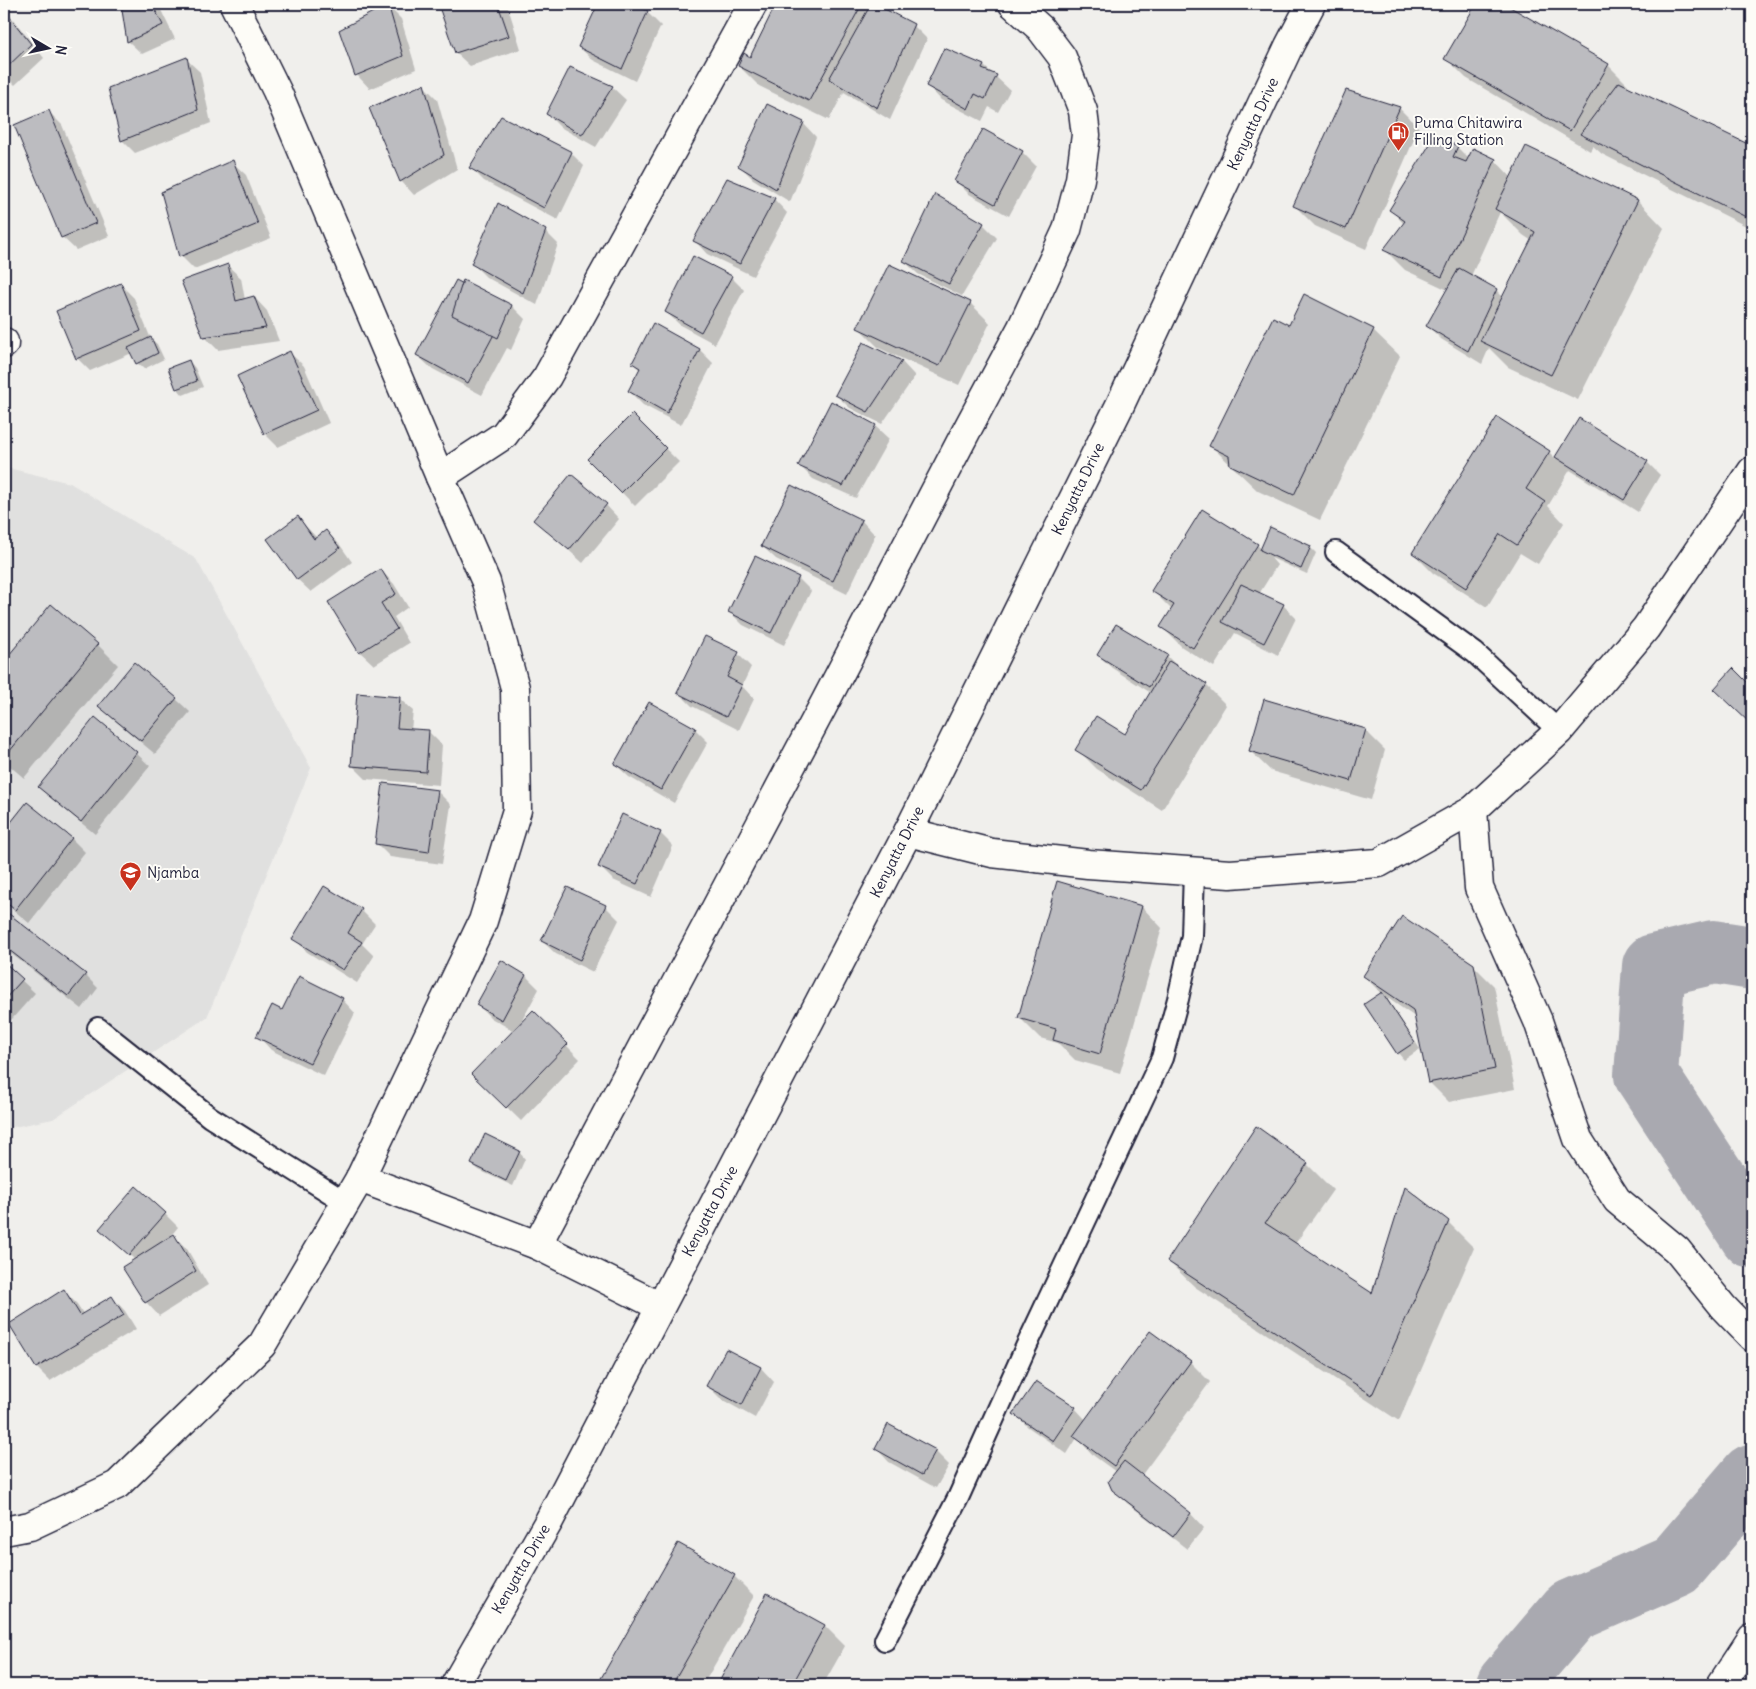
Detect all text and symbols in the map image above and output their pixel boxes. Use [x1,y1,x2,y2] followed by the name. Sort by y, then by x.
[22,22,72,72] north arrow
[51,44,70,56] text: N
[1223,74,1282,173] street label: Kenyatta Drive
[1414,113,1523,149] place label: Puma Chitawira Filling Station
[1386,120,1410,151] fuel station icon: Puma Chitawira Filling Station
[1047,439,1108,538] street label: Kenyatta Drive
[865,803,928,901] street label: Kenyatta Drive
[119,861,143,892] school or university icon: Njamba
[147,863,200,882] place label: Njamba
[678,1162,742,1260] street label: Kenyatta Drive
[487,1521,554,1617] street label: Kenyatta Drive

